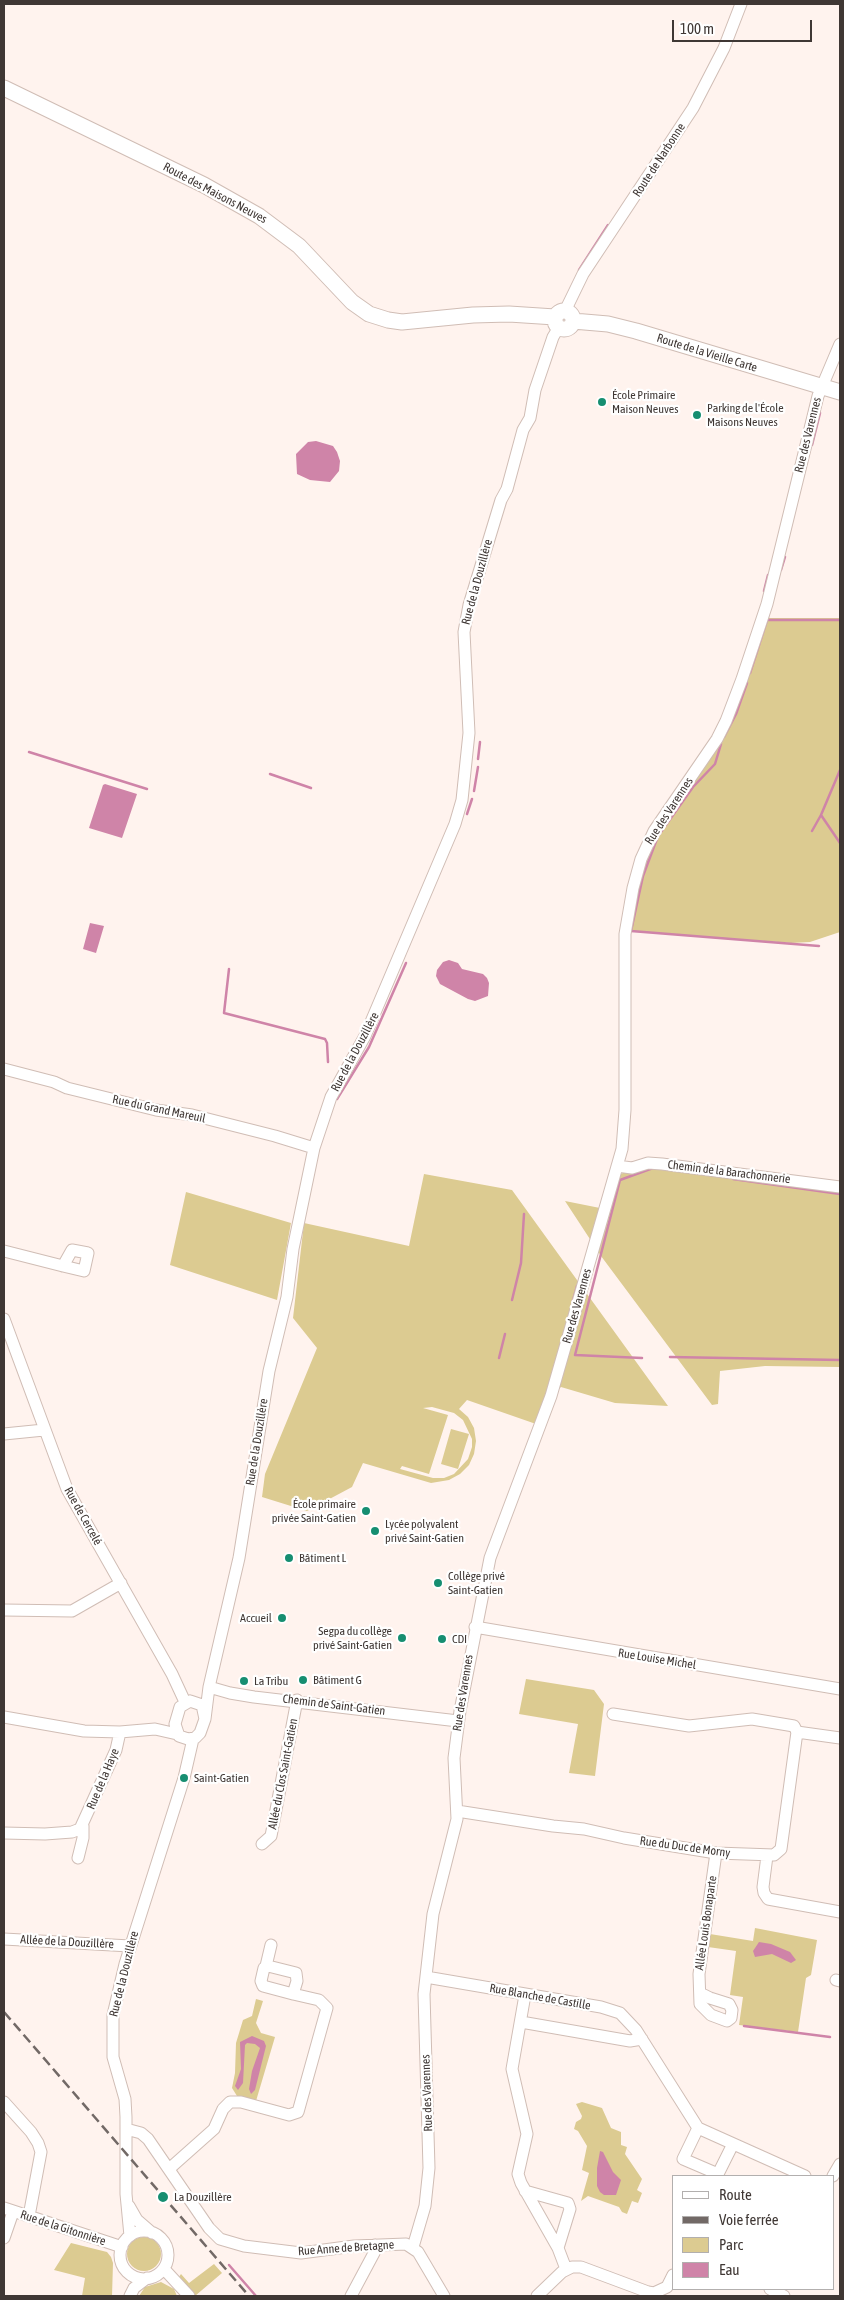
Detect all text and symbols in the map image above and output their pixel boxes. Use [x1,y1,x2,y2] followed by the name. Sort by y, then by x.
[674,10,814,42] scale bar
[680,20,714,37] text: 100 m
[630,120,688,200] street label: Route de Narbonne
[161,159,269,227] street label: Route des Maisons Neuves
[655,331,759,375] street label: Route de la Vieille Carte
[612,388,679,416] place label: École Primaire Maison Neuves
[596,396,608,408] marker: École Primaire Maison Neuves
[792,396,824,474] street label: Rue des Varennes
[707,401,784,429] place label: Parking de l'École Maisons Neuves
[691,409,703,421] marker: Parking de l'École Maisons Neuves
[459,538,495,626] street label: Rue de la Douzillère
[642,775,696,847] street label: Rue des Varennes
[328,1010,382,1094] street label: Rue de la Douzillère
[111,1092,207,1126] street label: Rue du Grand Mareuil
[667,1157,791,1187] street label: Chemin de la Barachonnerie
[559,1267,595,1345] street label: Rue des Varennes
[243,1397,271,1487] street label: Rue de la Douzillère
[61,1484,105,1548] street label: Rue de Cercelé
[272,1497,356,1525] place label: École primaire privée Saint-Gatien
[360,1505,372,1517] marker: École primaire privée Saint-Gatien
[385,1517,464,1545] place label: Lycée polyvalent privé Saint-Gatien
[369,1525,381,1537] marker: Lycée polyvalent privé Saint-Gatien
[299,1551,346,1565] place label: Bâtiment L
[283,1552,295,1564] marker: Bâtiment L
[448,1569,505,1597] place label: Collège privé Saint-Gatien
[432,1577,444,1589] marker: Collège privé Saint-Gatien
[240,1611,272,1625] place label: Accueil
[276,1612,288,1624] marker: Accueil
[313,1624,392,1652] place label: Segpa du collège privé Saint-Gatien
[396,1632,408,1644] marker: Segpa du collège privé Saint-Gatien
[452,1632,467,1646] place label: CDI
[436,1633,448,1645] marker: CDI
[617,1646,697,1672] street label: Rue Louise Michel
[450,1654,476,1732] street label: Rue des Varennes
[313,1673,362,1687] place label: Bâtiment G
[254,1674,288,1688] place label: La Tribu
[297,1674,309,1686] marker: Bâtiment G
[238,1675,250,1687] marker: La Tribu
[282,1692,386,1718] street label: Chemin de Saint-Gatien
[265,1717,301,1831] street label: Allée du Clos Saint-Gatien
[84,1746,122,1812] street label: Rue de la Haye
[194,1771,249,1785] place label: Saint-Gatien
[178,1772,190,1784] marker: Saint-Gatien
[639,1834,731,1860] street label: Rue du Duc de Morny
[692,1875,720,1971] street label: Allée Louis Bonaparte
[106,1930,142,2018] street label: Rue de la Douzillère
[20,1932,114,1952] street label: Allée de la Douzillère
[488,1981,592,2013] street label: Rue Blanche de Castille
[418,2054,436,2132] street label: Rue des Varennes
[672,2175,834,2290] legend
[719,2186,752,2203] text: Route
[156,2190,170,2204] marker: La Douzillère
[174,2190,232,2204] place label: La Douzillère
[18,2207,108,2249] street label: Rue de la Gitonnière
[719,2211,779,2228] text: Voie ferrée
[719,2236,743,2253] text: Parc
[297,2237,395,2259] street label: Rue Anne de Bretagne
[719,2261,740,2278] text: Eau

